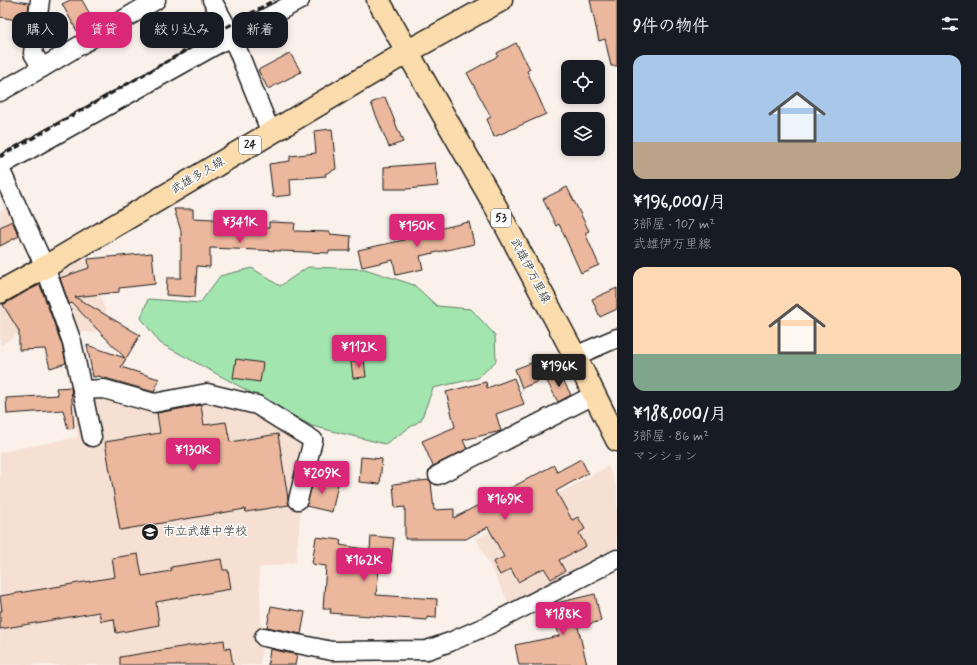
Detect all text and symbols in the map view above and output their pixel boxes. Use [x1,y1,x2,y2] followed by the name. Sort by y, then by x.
[12,12,68,48] chip: 購入
[76,12,132,48] chip: 賃貸
[140,12,224,48] chip: 絞り込み
[232,12,288,48] chip: 新着
[939,13,961,35] icon: filters
[633,15,709,37] text: 9件の物件
[561,60,605,156] map controls
[561,60,605,104] button: locate
[761,81,833,153] icon: home
[561,112,605,156] button: layers
[239,136,261,154] road number: 24
[168,154,228,198] street label: 武雄多久線
[633,191,726,213] text: ¥196,000/月
[491,209,511,227] road number: 53
[212,210,268,244] pin: ¥341K
[222,214,258,231] text: ¥341K
[389,214,445,248] pin: ¥150K
[633,216,715,233] text: 3部屋 · 107 m²
[398,218,436,235] text: ¥150K
[506,235,554,307] street label: 武雄伊万里線
[633,236,711,253] text: 武雄伊万里線
[761,293,833,365] icon: home
[331,335,387,369] pin: ¥112K
[341,339,377,356] text: ¥112K
[531,354,587,388] pin: ¥196K
[541,358,577,375] text: ¥196K
[633,403,726,425] text: ¥188,000/月
[633,428,709,445] text: 3部屋 · 86 m²
[165,438,221,472] pin: ¥130K
[175,442,211,459] text: ¥130K
[633,448,697,465] text: マンション
[294,461,350,495] pin: ¥209K
[303,465,341,482] text: ¥209K
[477,487,533,521] pin: ¥169K
[487,491,523,508] text: ¥169K
[140,522,160,542] school or university icon: 市立武雄中学校
[163,524,247,540] place label: 市立武雄中学校
[336,548,392,582] pin: ¥162K
[345,552,383,569] text: ¥162K
[535,602,591,636] pin: ¥188K
[545,606,581,623] text: ¥188K

